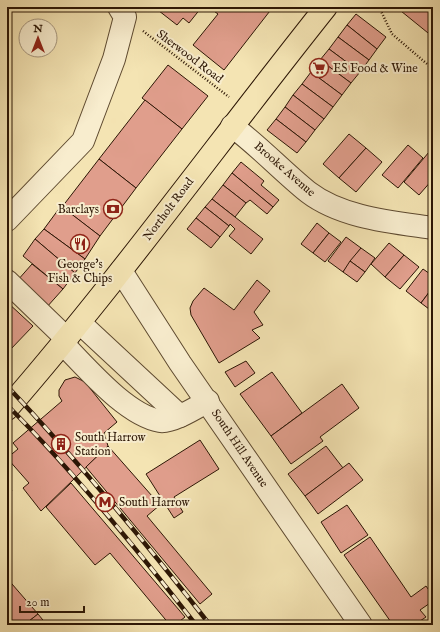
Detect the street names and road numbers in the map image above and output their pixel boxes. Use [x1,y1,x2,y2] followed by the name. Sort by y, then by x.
[154,27,226,87] street label: Sherwood Road
[251,139,319,200] street label: Brooke Avenue
[140,174,197,244] street label: Northolt Road
[208,406,272,491] street label: South Hill Avenue

